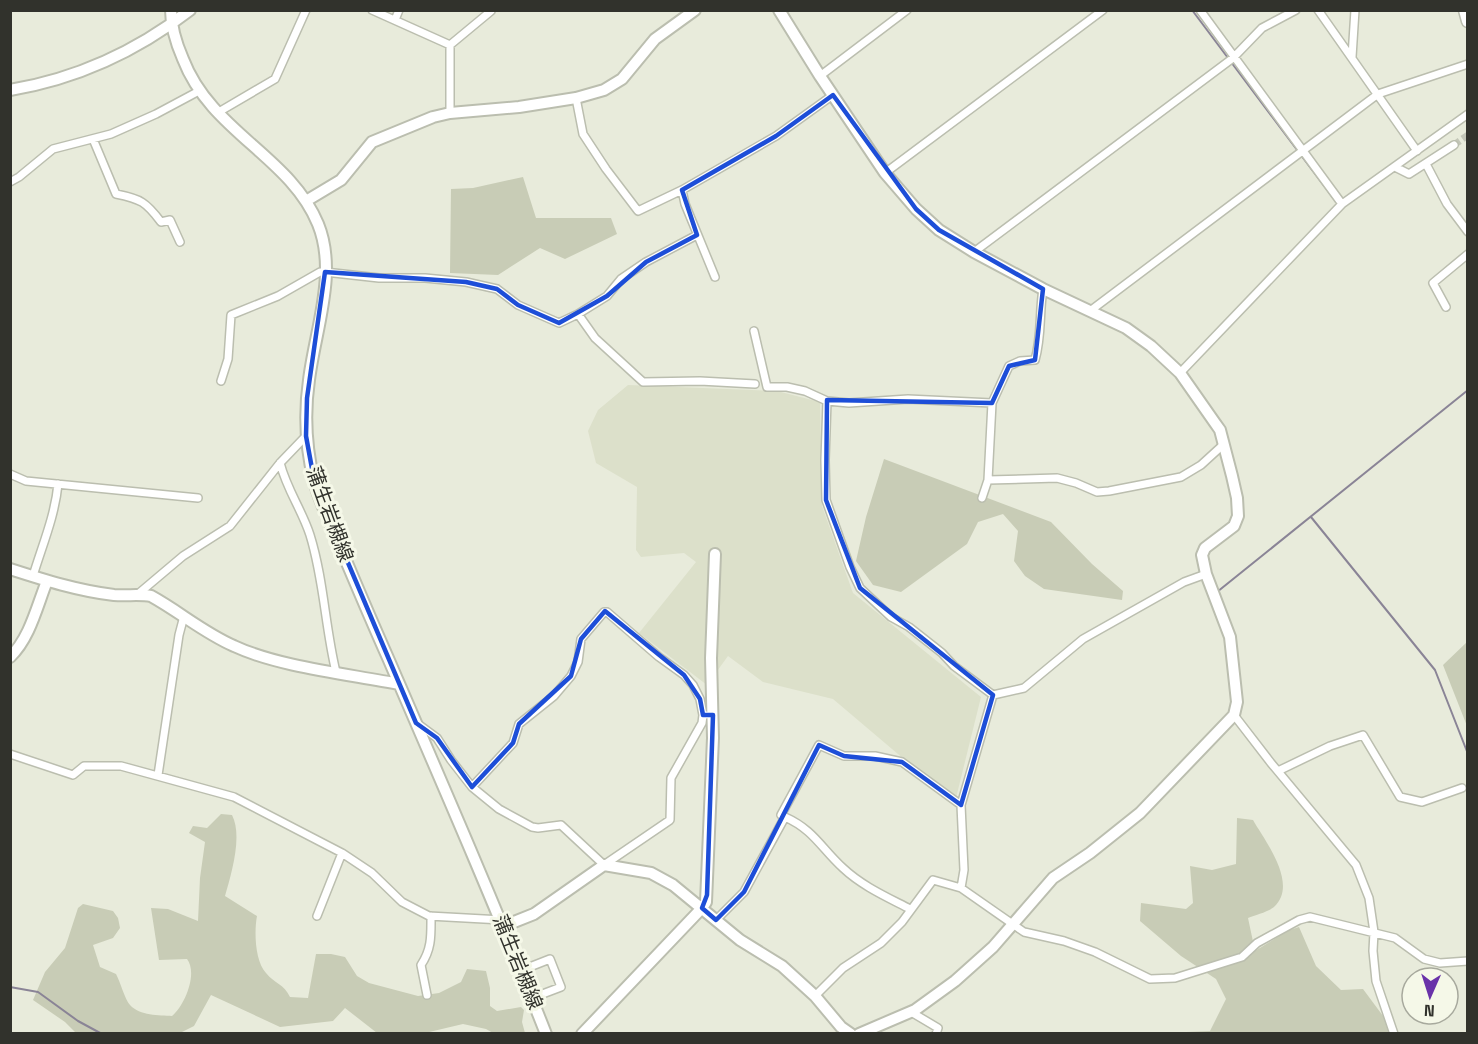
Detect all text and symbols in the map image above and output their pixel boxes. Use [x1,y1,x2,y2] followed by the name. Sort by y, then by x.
[301,463,359,565] street label: 蒲生岩槻線
[487,911,549,1013] street label: 蒲生岩槻線
[1400,966,1460,1026] north arrow
[1423,1000,1435,1021] text: N

